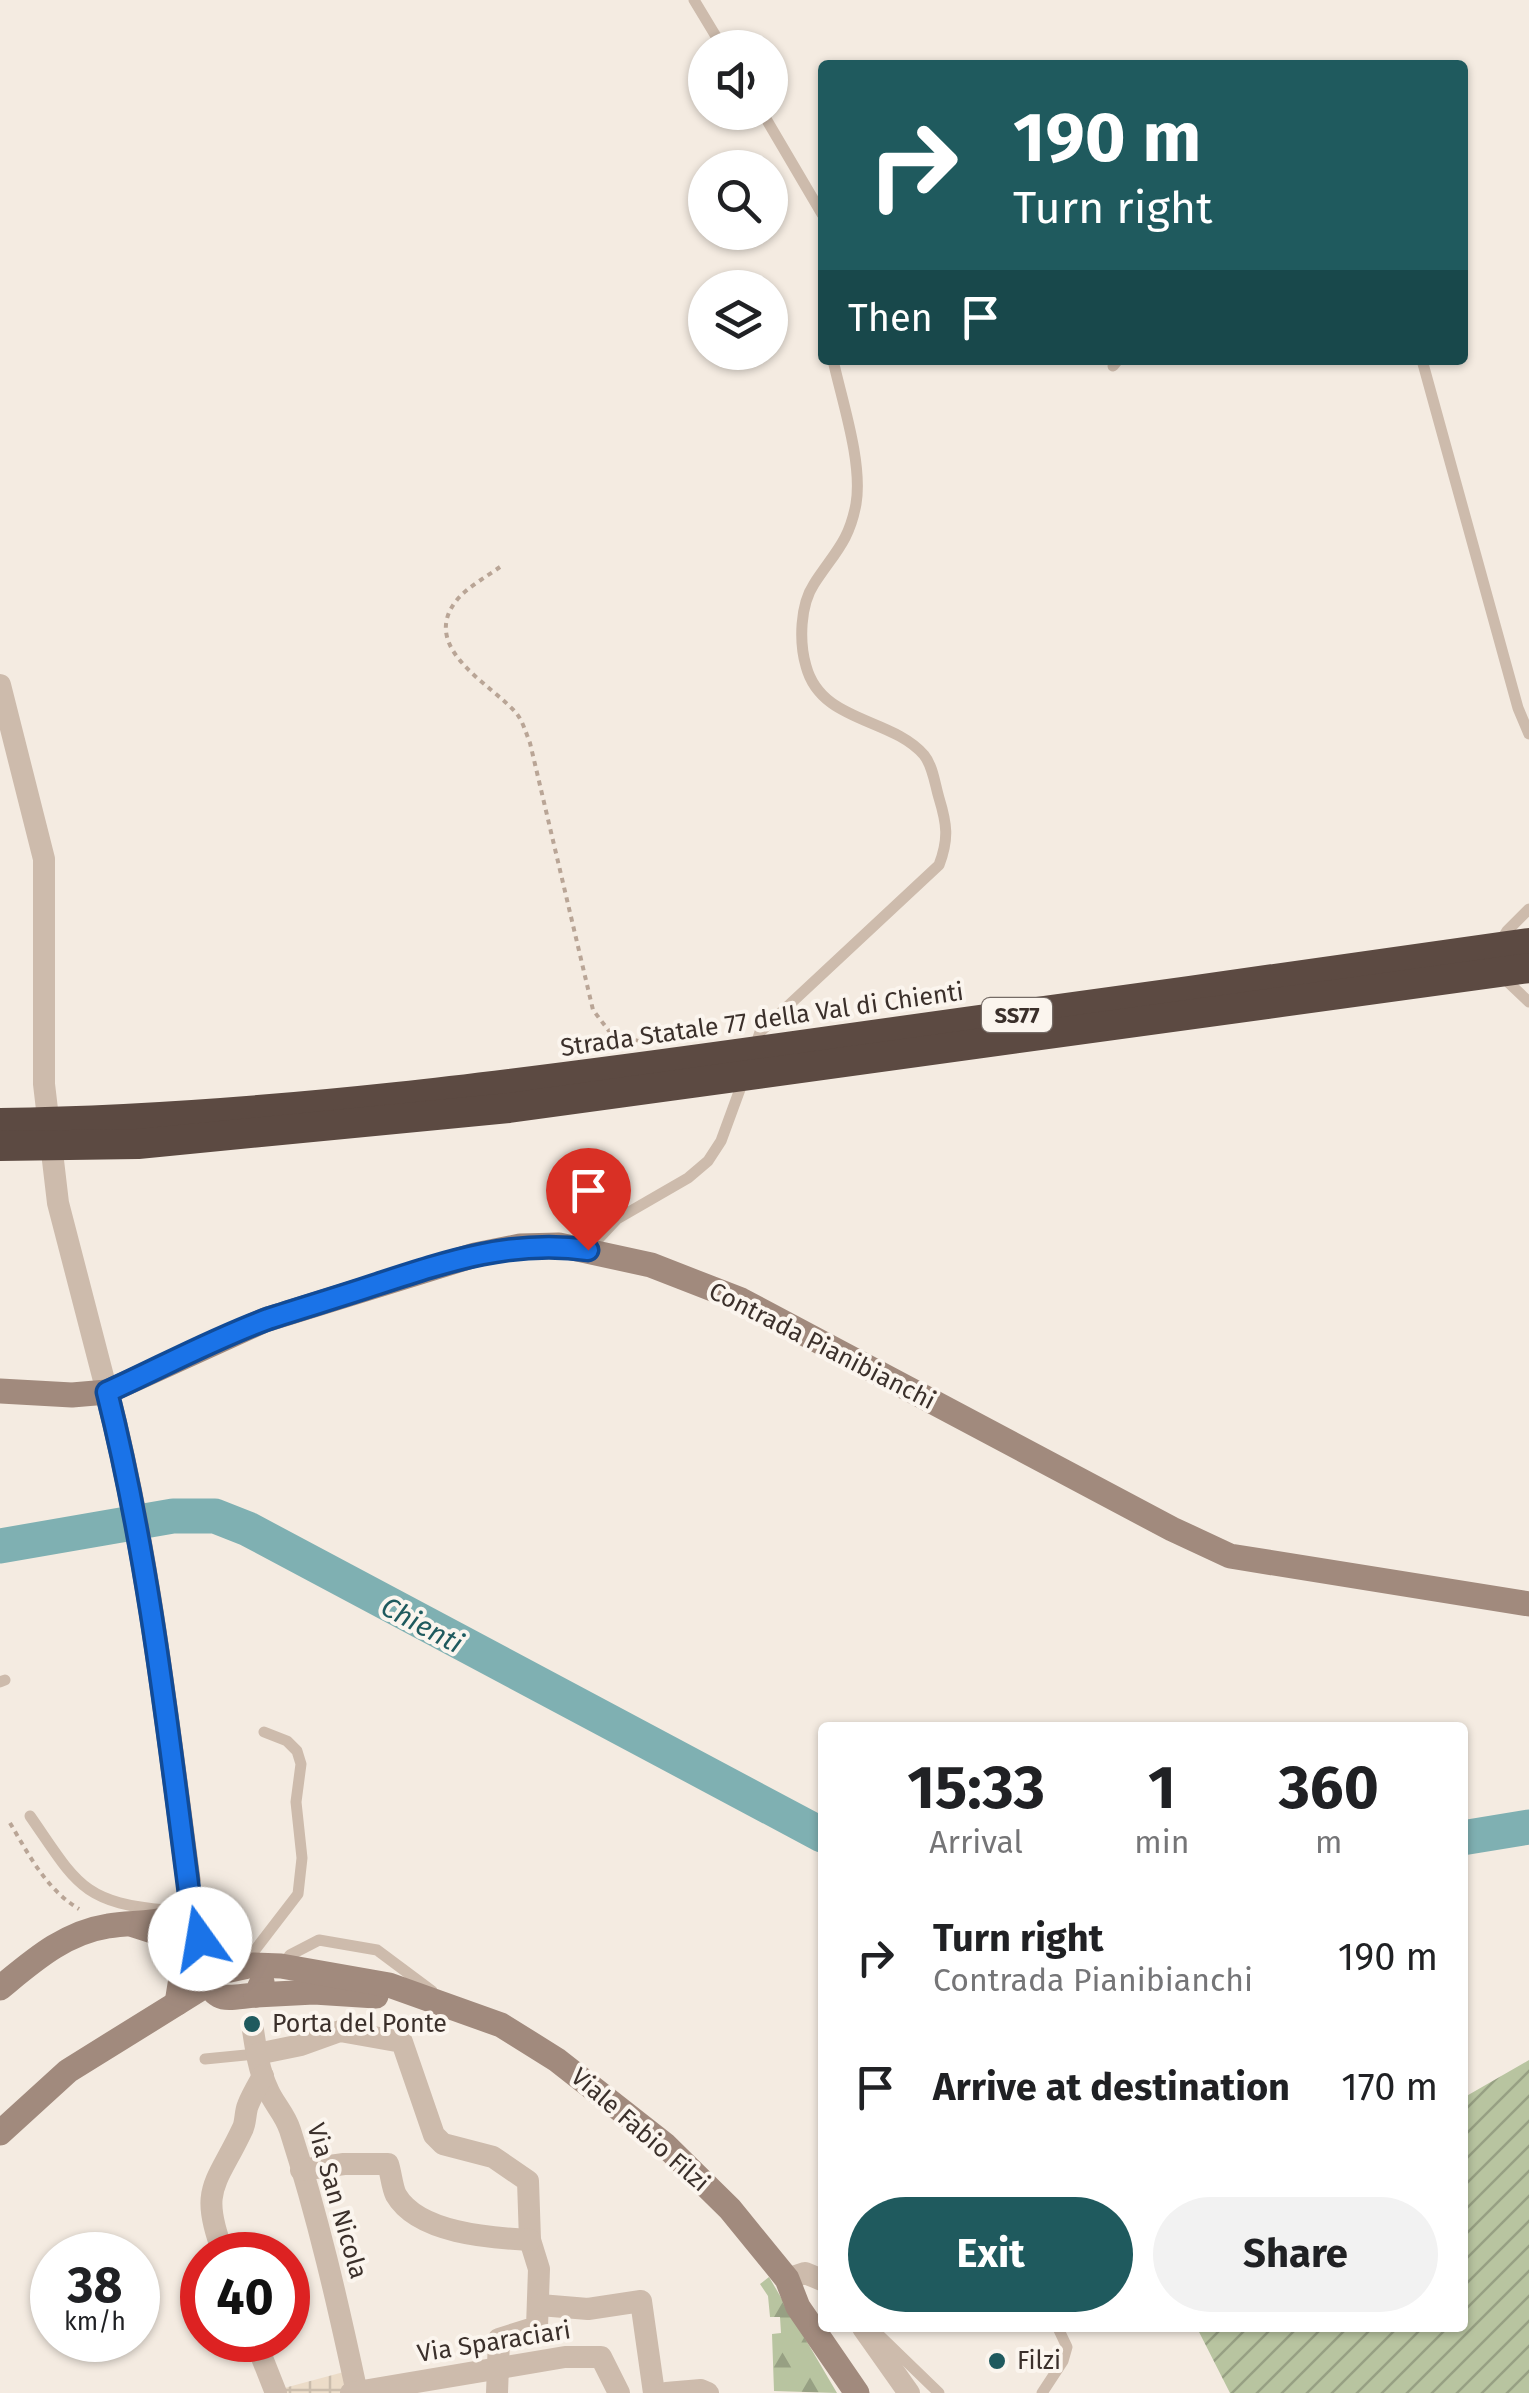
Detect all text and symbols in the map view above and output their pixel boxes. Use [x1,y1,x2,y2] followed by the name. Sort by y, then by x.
[688,30,788,370] map controls
[688,30,788,130] button: sound
[1013,96,1201,180] text: 190 m
[848,100,978,230] icon: right
[688,150,788,250] button: search
[1013,181,1212,235] text: Turn right
[688,270,788,370] button: layers
[953,290,1008,345] icon: arrive
[848,295,933,341] text: Then
[559,977,965,1063] street label: Strada Statale 77 della Val di Chienti
[982,998,1052,1032] road number: SS77
[546,1148,631,1251] pin
[561,1163,616,1218] icon: arrive
[704,1276,940,1416] street label: Contrada Pianibianchi
[375,1590,469,1660] water label: Chienti
[907,1752,1045,1824] text: 15:33
[1148,1752,1176,1824] text: 1
[1279,1752,1379,1824] text: 360
[929,1823,1023,1861] text: Arrival
[1134,1823,1189,1861] text: min
[1315,1823,1342,1861] text: m
[148,1887,252,1991] position arrow
[933,1915,1103,1961] text: Turn right
[848,1930,903,1985] icon: right
[1338,1934,1438,1980] text: 190 m
[933,1961,1253,1999] text: Contrada Pianibianchi
[272,2009,447,2039] place label: Porta del Ponte
[241,2013,263,2035] marker: Porta del Ponte
[848,2060,903,2115] icon: arrive
[565,2062,715,2198] street label: Viale Fabio Filzi
[933,2064,1290,2110] text: Arrive at destination
[1341,2064,1438,2110] text: 170 m
[300,2120,374,2282] street label: Via San Nicola
[848,2197,1133,2312] button: Exit
[1153,2197,1438,2312] button: Share
[180,2232,310,2362] speed limit sign: 40
[67,2255,123,2315] text: 38
[64,2307,126,2337] text: km/h
[415,2315,573,2369] street label: Via Sparaciari
[1017,2346,1061,2376] place label: Filzi
[986,2350,1008,2372] marker: Filzi

